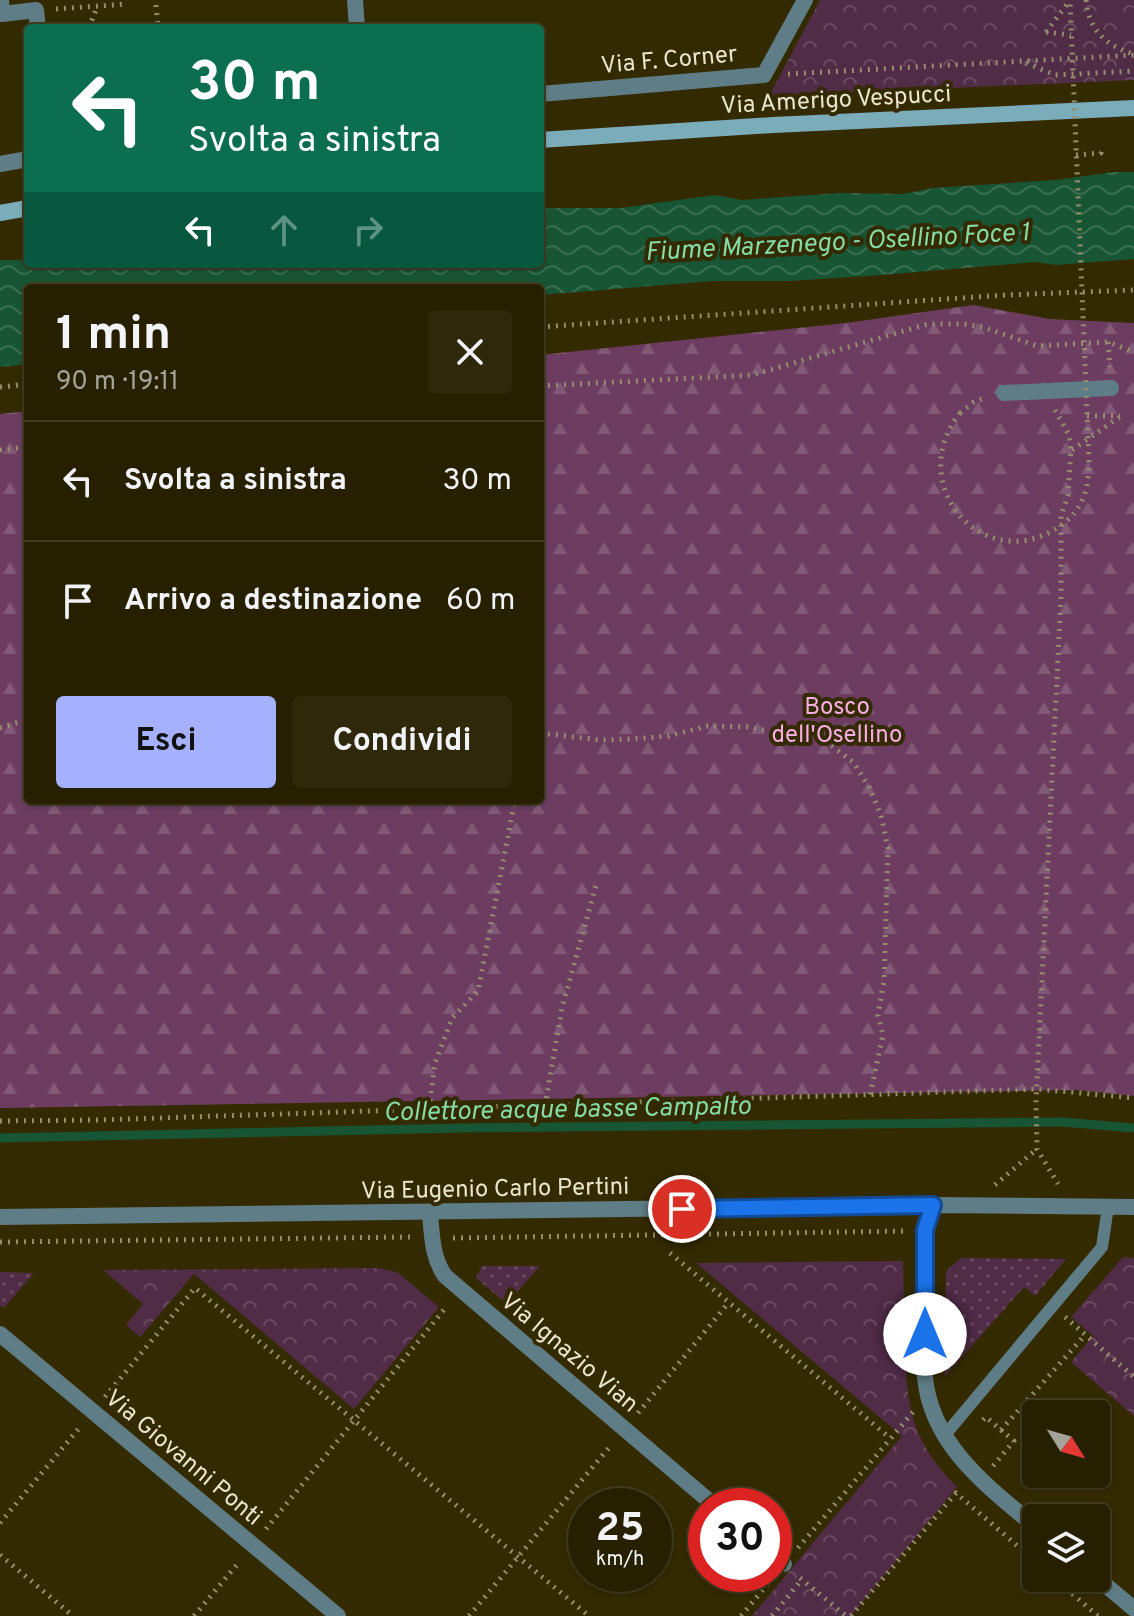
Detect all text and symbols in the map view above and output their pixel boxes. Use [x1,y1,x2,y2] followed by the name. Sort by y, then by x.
[600,40,739,82] street label: Via F. Corner
[188,50,321,120] text: 30 m
[56,56,160,160] icon: left
[720,80,952,122] street label: Via Amerigo Vespucci
[188,119,441,165] text: Svolta a sinistra
[178,208,222,252] icon: left
[262,208,306,252] icon: ahead
[346,208,390,252] icon: right
[644,217,1031,270] water label: Fiume Marzenego - Osellino Foce 1
[56,306,171,366] text: 1 min
[428,310,512,394] button: close
[56,366,179,399] text: 90 m · 19:11
[56,459,100,503] icon: left
[124,463,347,500] text: Svolta a sinistra
[443,463,512,500] text: 30 m
[56,579,100,623] icon: arrive
[124,583,422,620] text: Arrivo a destinazione
[446,583,516,620] text: 60 m
[772,693,902,751] park label: Bosco dell'Osellino
[56,696,276,788] button: Esci
[292,696,512,788] button: Condividi
[383,1091,751,1130] water label: Collettore acque basse Campalto
[361,1173,629,1207] street label: Via Eugenio Carlo Pertini
[648,1175,716,1243] pin
[660,1187,704,1231] icon: arrive
[493,1287,644,1420] street label: Via Ignazio Vian
[883,1292,967,1376] position arrow
[98,1384,267,1533] street label: Via Giovanni Ponti
[1022,1400,1110,1488] north arrow
[1022,1400,1110,1592] map controls
[688,1488,792,1592] speed limit sign: 30
[1022,1504,1110,1592] button: layers
[596,1505,644,1555] text: 25
[596,1547,644,1573] text: km/h

